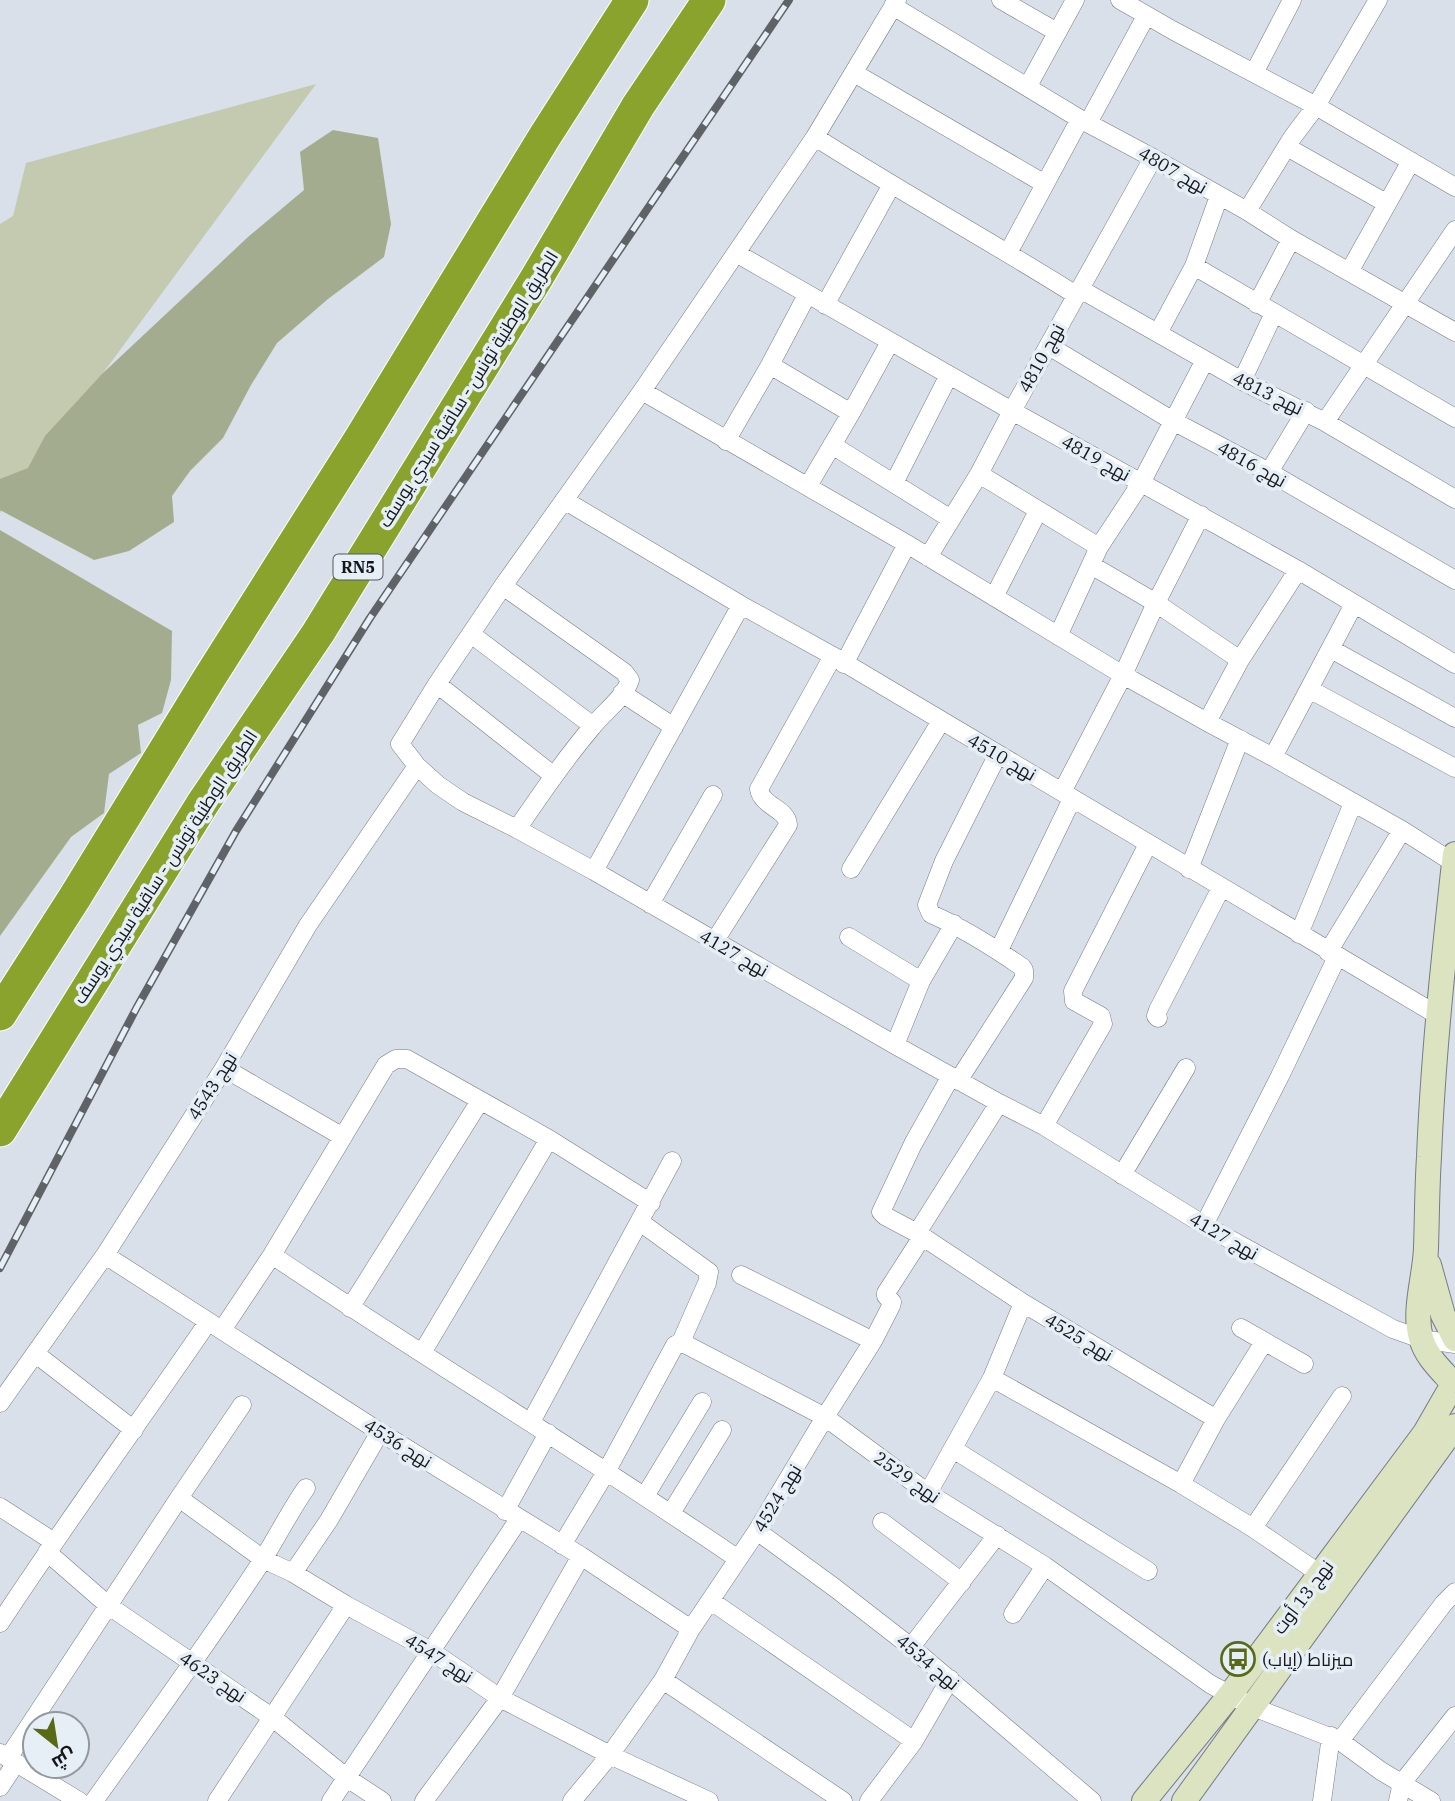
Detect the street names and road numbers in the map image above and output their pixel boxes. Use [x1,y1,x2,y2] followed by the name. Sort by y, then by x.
[1134,141,1211,200] street label: نهج 4807
[373,246,566,533] street label: الطريق الوطنية تونس - ساقية سيدي يوسف
[1013,319,1070,397] street label: نهج 4810
[1229,366,1307,421] street label: نهج 4813
[1057,430,1135,487] street label: نهج 4819
[1213,436,1291,493] street label: نهج 4816
[334,554,382,580] road number: RN5
[68,726,265,1010] street label: الطريق الوطنية تونس - ساقية سيدي يوسف
[963,728,1040,787] street label: نهج 4510
[695,924,772,983] street label: نهج 4127
[182,1048,243,1125] street label: نهج 4543
[1185,1207,1262,1266] street label: نهج 4127
[1040,1308,1117,1367] street label: نهج 4525
[359,1413,436,1474] street label: نهج 4536
[869,1446,944,1509] street label: نهج 2529
[748,1460,807,1537] street label: نهج 4524
[1268,1555,1339,1639] street label: نهج 13 أوت
[400,1628,477,1689] street label: نهج 4547
[891,1629,964,1696] street label: نهج 4534
[175,1646,251,1708] street label: نهج 4623

